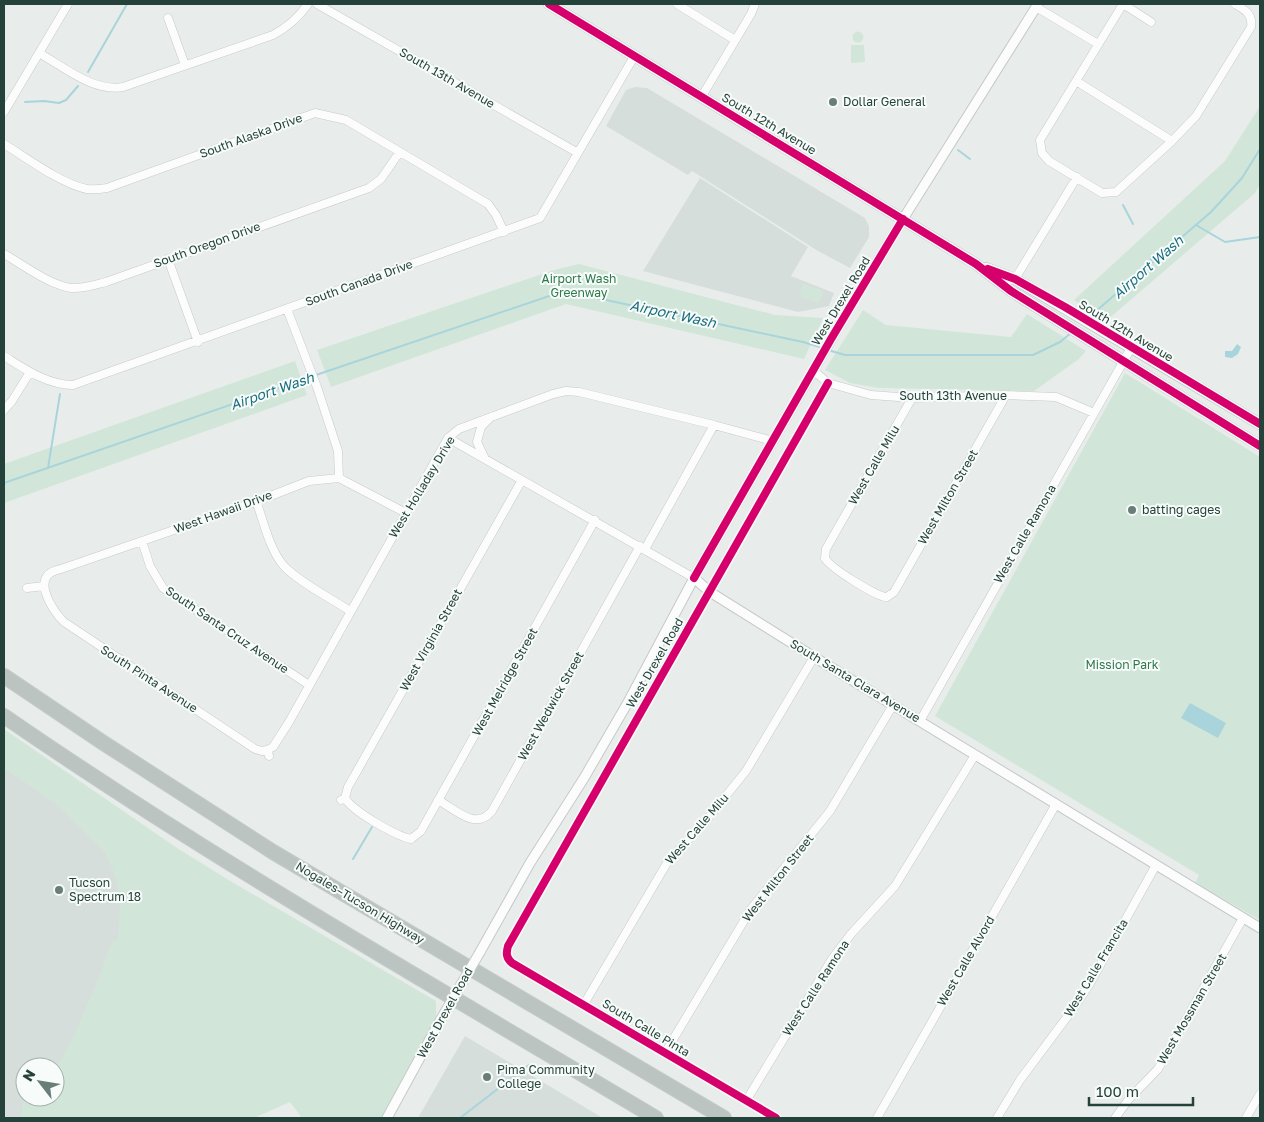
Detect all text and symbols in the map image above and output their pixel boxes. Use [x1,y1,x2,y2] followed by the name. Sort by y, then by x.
[397,44,498,111] street label: South 13th Avenue
[719,89,819,158] street label: South 12th Avenue
[843,94,926,109] place label: Dollar General
[827,96,839,108] marker: Dollar General
[197,110,304,161] street label: South Alaska Drive
[151,218,262,271] street label: South Oregon Drive
[1109,231,1187,302] water label: Airport Wash
[808,253,873,348] street label: West Drexel Road
[303,256,415,309] street label: South Canada Drive
[542,271,616,300] park label: Airport Wash Greenway
[629,296,719,331] water label: Airport Wash
[1076,296,1176,365] street label: South 12th Avenue
[228,368,317,413] water label: Airport Wash
[899,388,1007,403] street label: South 13th Avenue
[845,422,902,507] street label: West Calle Milu
[385,433,458,540] street label: West Holladay Drive
[914,446,981,547] street label: West Milton Street
[990,482,1059,586] street label: West Calle Ramona
[172,487,274,536] street label: West Hawaii Drive
[1142,502,1221,517] place label: batting cages
[1126,504,1138,516] marker: batting cages
[163,583,292,676] street label: South Santa Cruz Avenue
[396,586,465,693] street label: West Virginia Street
[623,615,686,710] street label: West Drexel Road
[469,625,541,738] street label: West Melridge Street
[787,636,923,725] street label: South Santa Clara Avenue
[98,642,201,716] street label: South Pinta Avenue
[514,648,587,763] street label: West Wedwick Street
[1085,657,1159,672] park label: Mission Park
[662,790,732,867] street label: West Calle Milu
[739,831,817,925] street label: West Milton Street
[293,858,428,947] street label: Nogales–Tucson Highway
[69,875,141,904] place label: Tucson Spectrum 18
[53,884,65,896] marker: Tucson Spectrum 18
[934,913,997,1009] street label: West Calle Alvord
[1060,916,1131,1020] street label: West Calle Francita
[779,937,852,1039] street label: West Calle Ramona
[1154,950,1230,1067] street label: West Mossman Street
[413,965,476,1061] street label: West Drexel Road
[600,995,693,1060] street label: South Calle Pinta
[15,1057,65,1107] north arrow
[497,1062,595,1091] place label: Pima Community College
[18,1066,38,1084] text: N
[481,1071,493,1083] marker: Pima Community College
[1089,1074,1193,1106] scale bar
[1096,1082,1139,1100] text: 100 m

